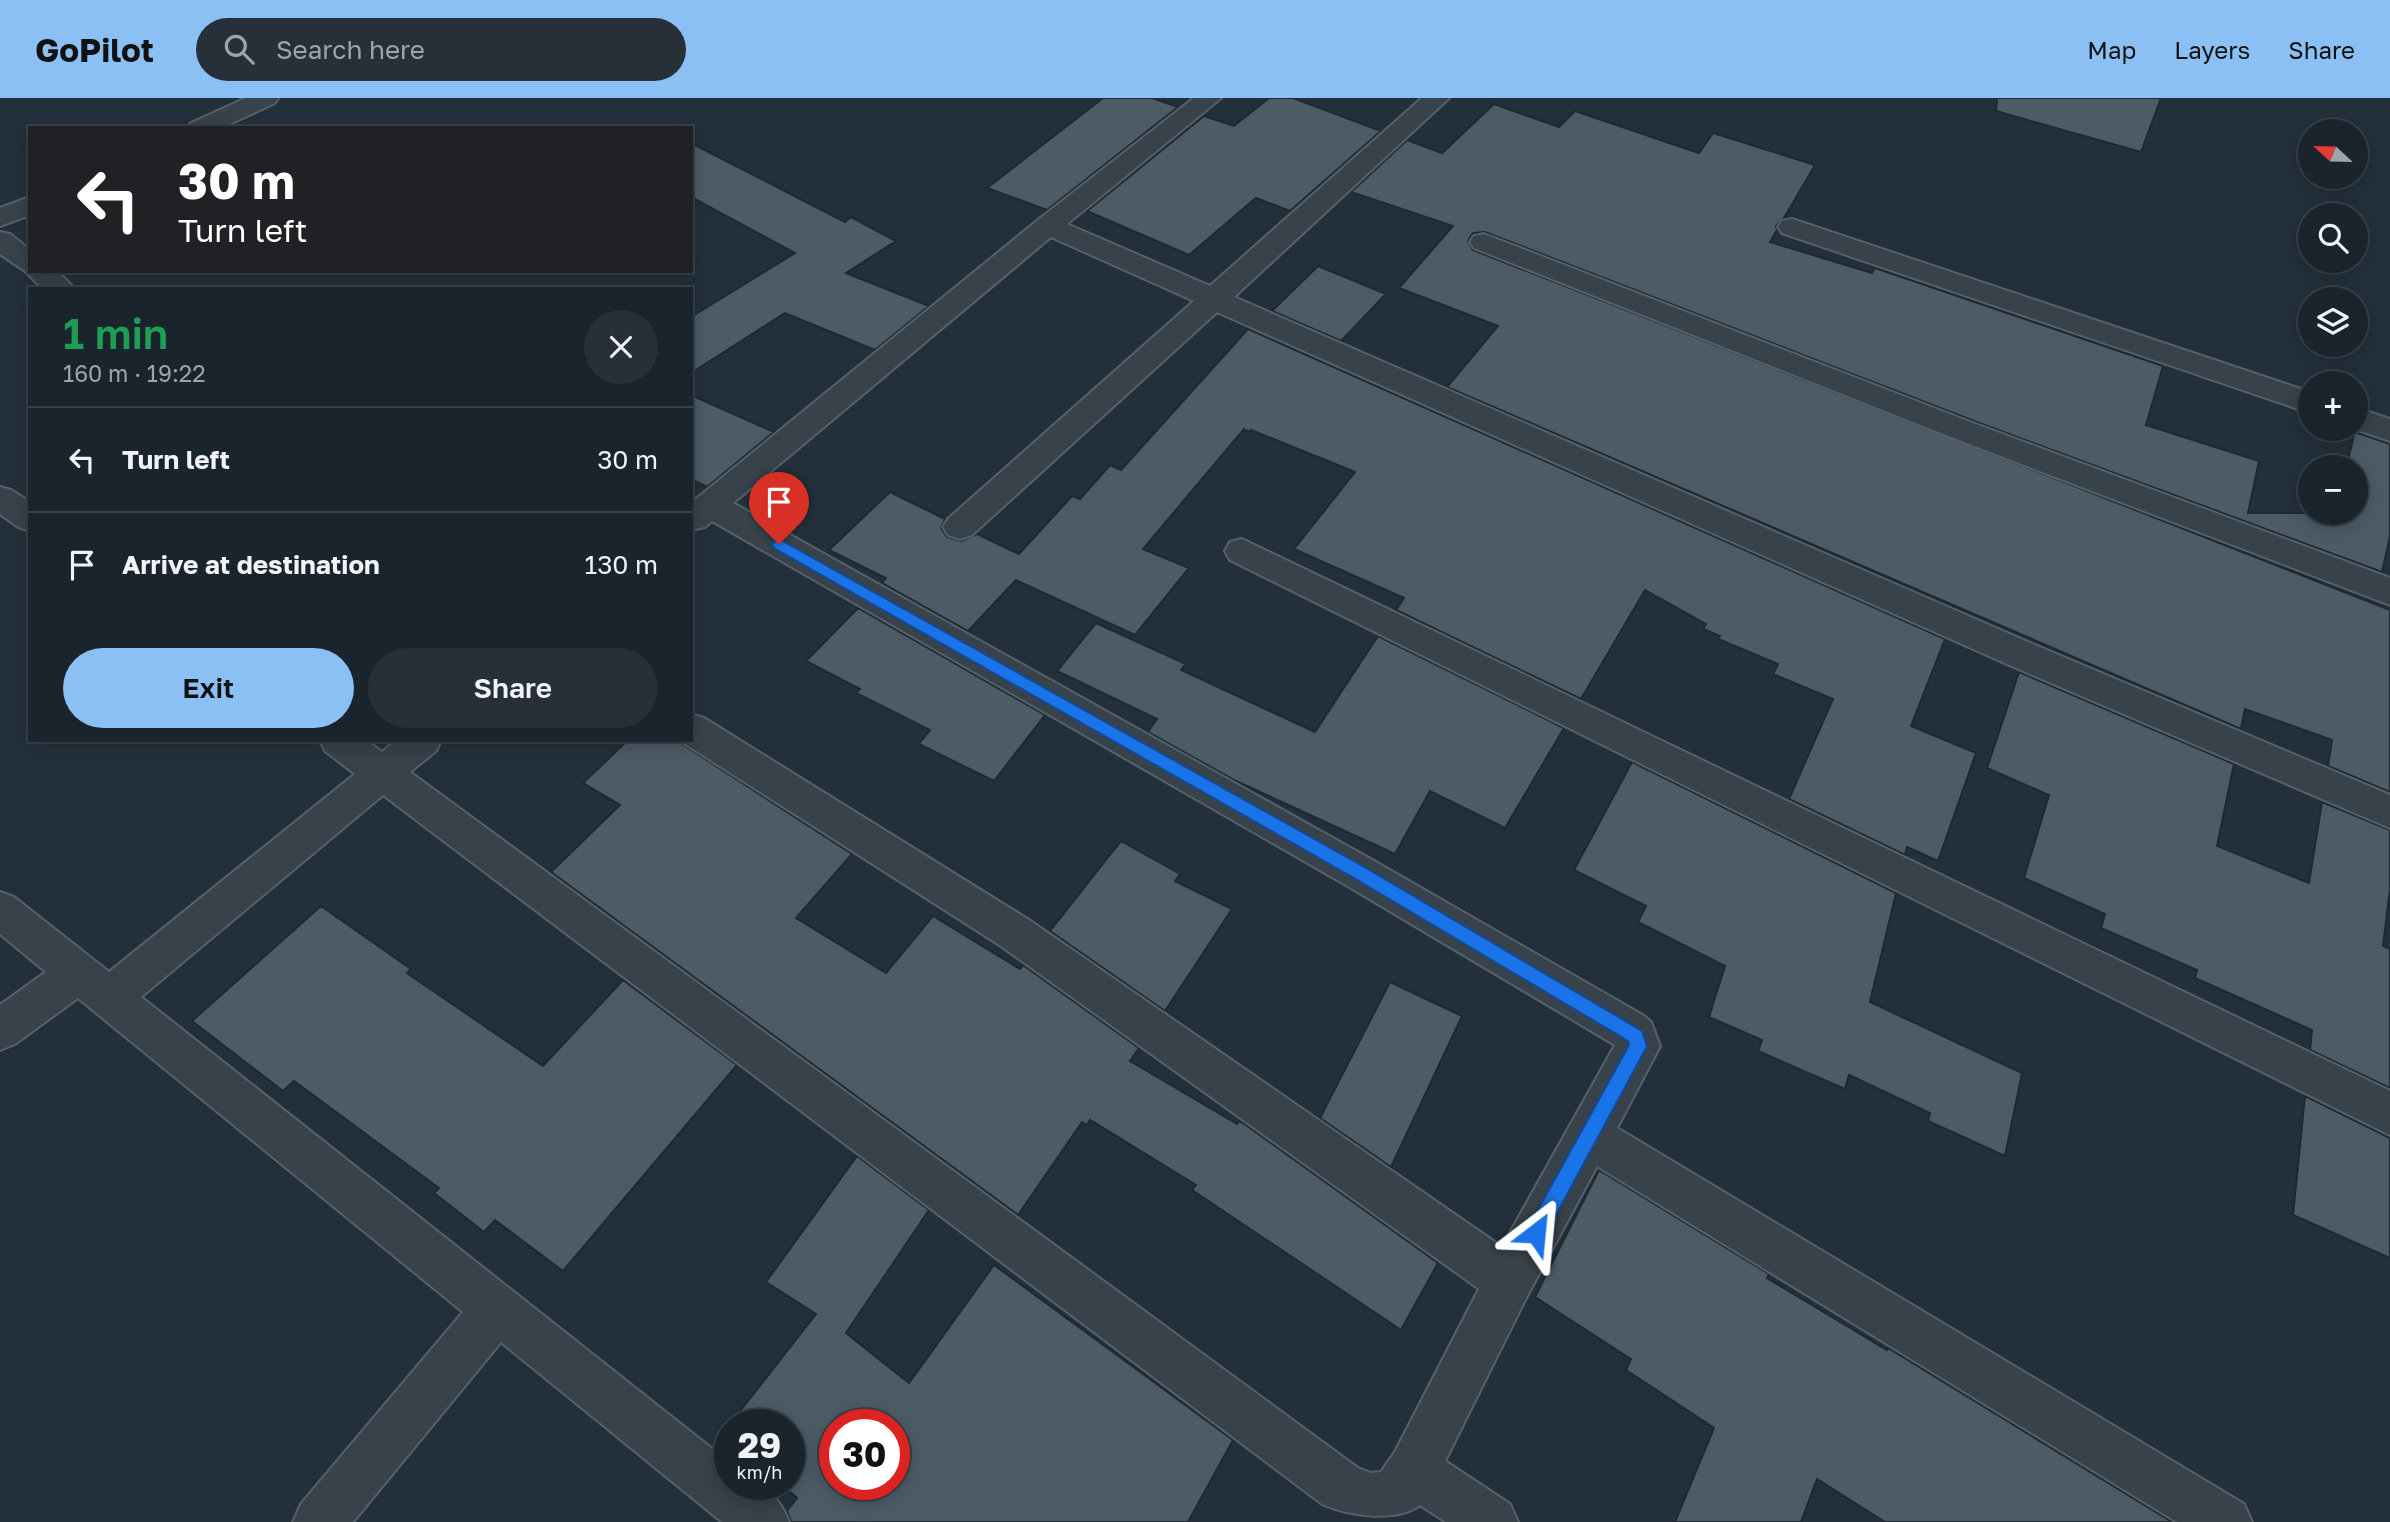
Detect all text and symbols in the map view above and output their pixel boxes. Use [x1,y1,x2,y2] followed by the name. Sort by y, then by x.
[196,18,686,81] search box
[35,30,154,69] text: GoPilot
[220,30,258,68] icon: search
[276,34,425,65] text: Search here
[2087,35,2136,64] text: Map
[2174,35,2250,64] text: Layers
[2288,35,2355,64] text: Share
[2298,119,2368,189] north arrow
[2298,119,2368,525] map controls
[178,151,295,210] text: 30 m
[63,154,154,245] icon: left
[2298,203,2368,273] button: search
[178,211,307,249] text: Turn left
[2298,287,2368,357] button: layers
[63,308,168,358] text: 1 min
[584,310,658,384] button: close
[63,359,206,387] text: 160 m · 19:22
[2298,371,2368,441] button: +
[63,441,101,479] icon: left
[122,444,230,475] text: Turn left
[597,444,658,475] text: 30 m
[2298,455,2368,525] button: −
[749,472,809,544] pin
[760,483,798,521] icon: arrive
[63,546,101,584] icon: arrive
[122,549,380,580] text: Arrive at destination
[585,549,658,580] text: 130 m
[63,648,354,728] button: Exit
[368,648,658,728] button: Share
[1499,1196,1573,1270] position arrow
[819,1409,910,1500] speed limit sign: 30
[738,1424,781,1466] text: 29
[737,1461,782,1483] text: km/h

